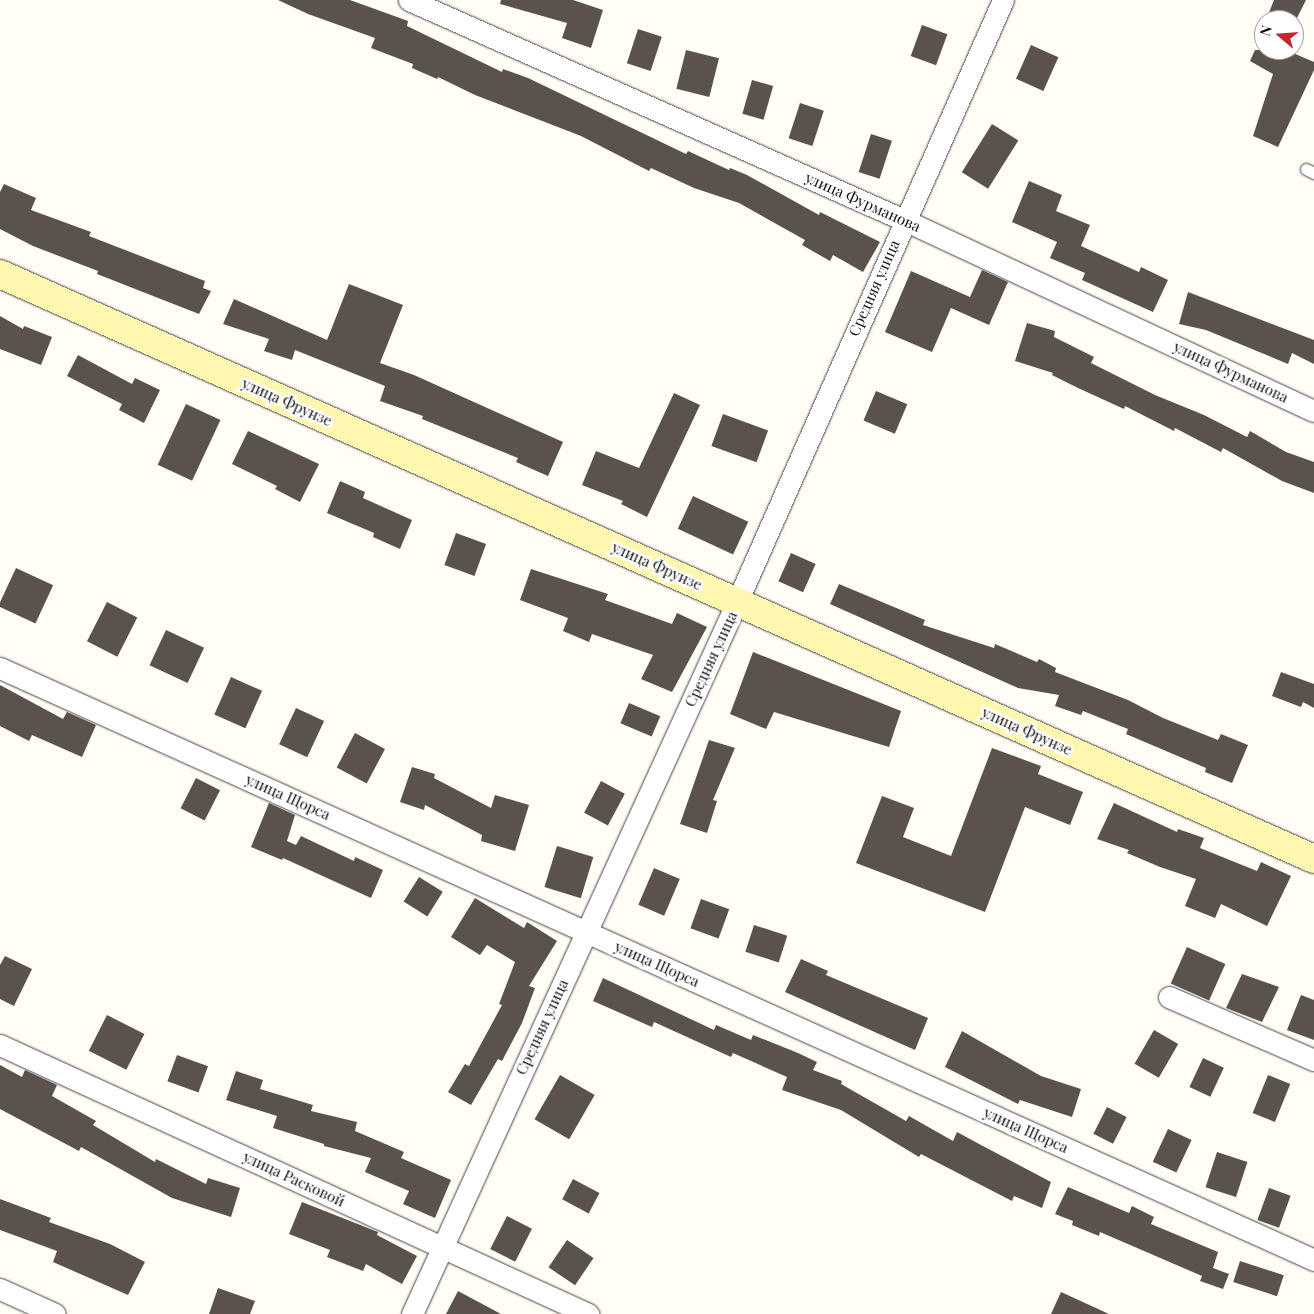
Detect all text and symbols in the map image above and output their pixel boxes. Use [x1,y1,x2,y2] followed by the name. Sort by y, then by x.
[1254,10,1304,60] north arrow
[1255,23,1276,38] text: N
[803,168,923,236] street label: улица Фурманова
[845,237,903,339] street label: Средняя улица
[1171,338,1291,406] street label: улица Фурманова
[239,374,335,430] street label: улица Фрунзе
[609,538,705,594] street label: улица Фрунзе
[681,608,741,710] street label: Средняя улица
[979,703,1075,759] street label: улица Фрунзе
[243,770,333,824] street label: улица Щорса
[612,937,702,991] street label: улица Щорса
[512,976,572,1078] street label: Средняя улица
[981,1103,1071,1157] street label: улица Щорса
[240,1148,348,1210] street label: улица Расковой

